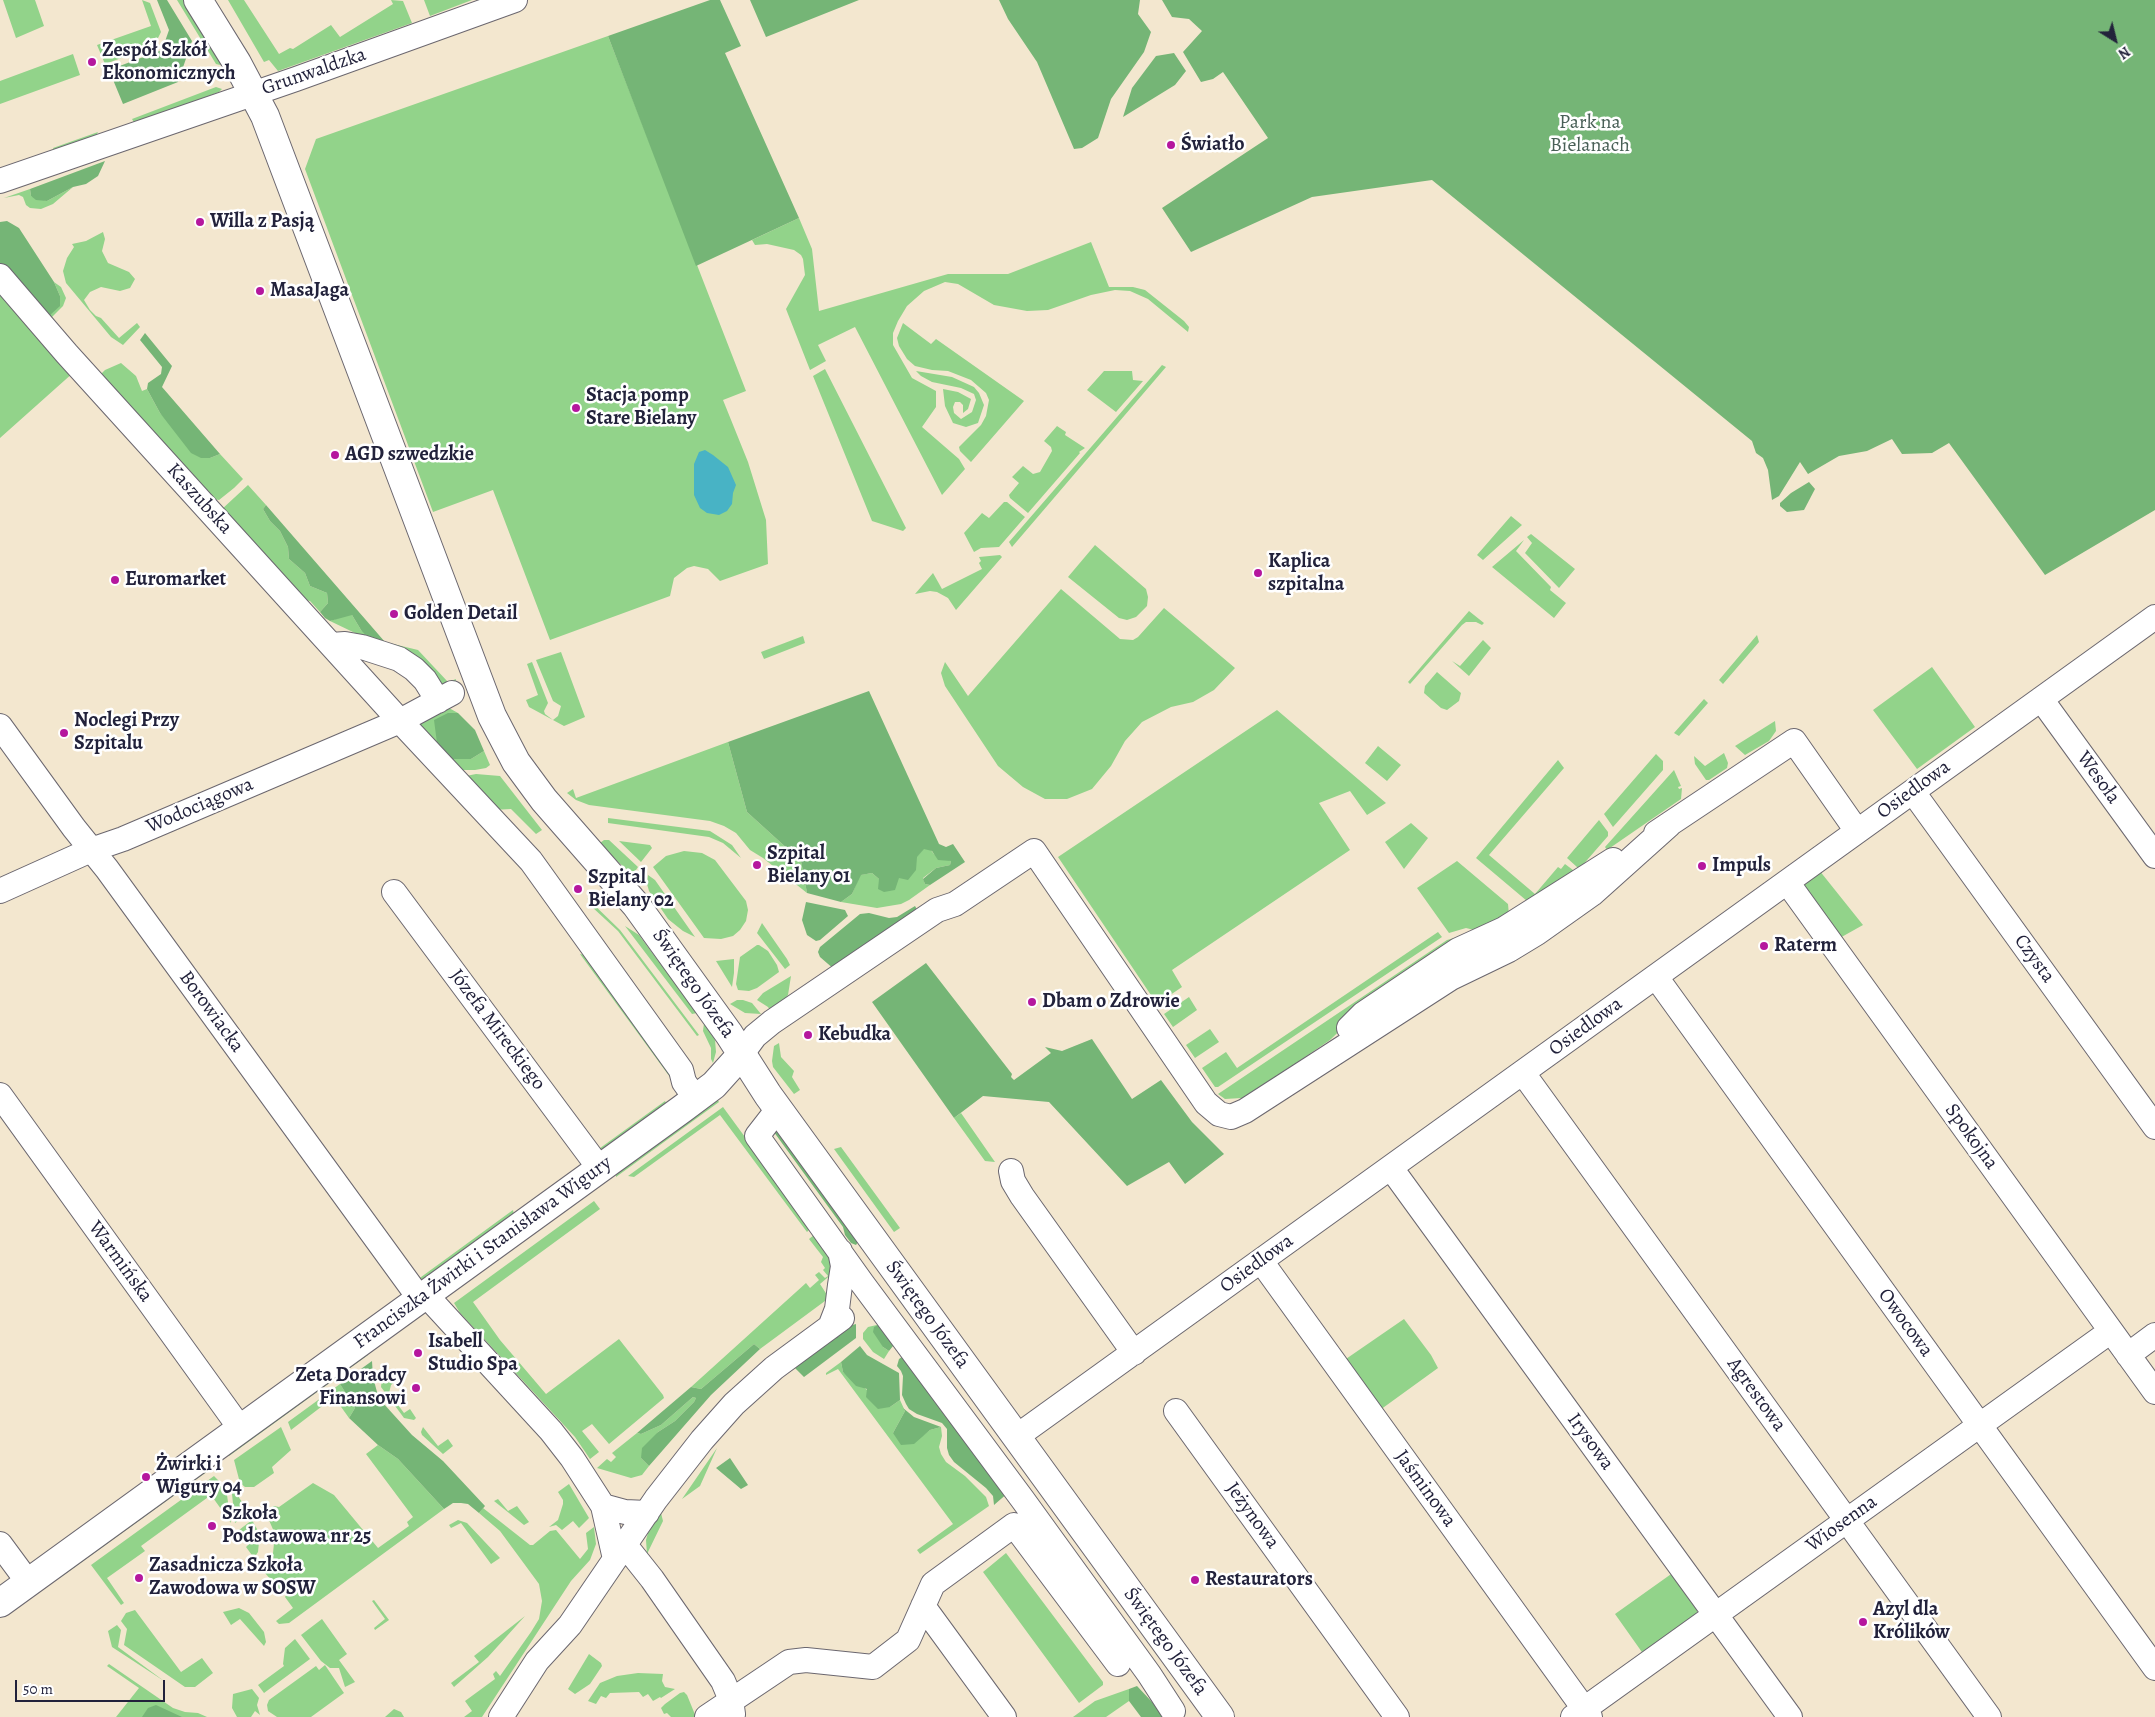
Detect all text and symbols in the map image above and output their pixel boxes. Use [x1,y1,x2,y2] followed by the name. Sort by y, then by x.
[2090,15,2140,65] north arrow
[102,39,236,86] place label: Zespół Szkół Ekonomicznych
[2114,42,2134,63] text: N
[259,43,369,101] street label: Grunwaldzka
[86,56,98,68] marker: Zespół Szkół Ekonomicznych
[1550,111,1630,158] park label: Park na Bielanach
[1181,133,1245,157] place label: Światło
[1165,139,1177,151] marker: Światło
[210,210,314,234] place label: Willa z Pasją
[194,216,206,228] marker: Willa z Pasją
[270,279,349,303] place label: MasaJaga
[254,285,266,297] marker: MasaJaga
[586,384,696,431] place label: Stacja pomp Stare Bielany
[570,402,582,414] marker: Stacja pomp Stare Bielany
[345,443,474,467] place label: AGD szwedzkie
[329,449,341,461] marker: AGD szwedzkie
[161,459,237,539] street label: Kaszubska
[1268,550,1344,597] place label: Kaplica szpitalna
[1252,567,1264,579] marker: Kaplica szpitalna
[125,568,226,592] place label: Euromarket
[109,574,121,586] marker: Euromarket
[404,602,517,626] place label: Golden Detail
[388,608,400,620] marker: Golden Detail
[74,709,179,756] place label: Noclegi Przy Szpitalu
[58,727,70,739] marker: Noclegi Przy Szpitalu
[2071,747,2125,809] street label: Wesoła
[1873,755,1955,825] street label: Osiedlowa
[143,773,257,839] street label: Wodociągowa
[767,842,850,889] place label: Szpital Bielany 01
[1712,854,1771,878] place label: Impuls
[751,859,763,871] marker: Szpital Bielany 01
[1696,860,1708,872] marker: Impuls
[588,866,674,913] place label: Szpital Bielany 02
[572,883,584,895] marker: Szpital Bielany 02
[647,925,739,1043] street label: Świętego Józefa
[2008,930,2060,988] street label: Czysta
[1774,934,1837,958] place label: Raterm
[1758,940,1770,952] marker: Raterm
[444,965,550,1095] street label: Józefa Mireckiego
[173,966,249,1058] street label: Borowiacka
[1042,990,1180,1014] place label: Dbam o Zdrowie
[1545,992,1627,1062] street label: Osiedlowa
[1026,996,1038,1008] marker: Dbam o Zdrowie
[818,1023,891,1047] place label: Kebudka
[802,1029,814,1041] marker: Kebudka
[1939,1099,2003,1175] street label: Spokojna
[349,1151,617,1355] street label: Franciszka Żwirki i Stanisława Wigury
[83,1217,157,1307] street label: Warmińska
[1216,1229,1298,1299] street label: Osiedlowa
[880,1256,974,1374] street label: Świętego Józefa
[1872,1284,1938,1362] street label: Owocowa
[428,1330,518,1377] place label: Isabell Studio Spa
[412,1347,424,1359] marker: Isabell Studio Spa
[1721,1353,1791,1437] street label: Agrestowa
[295,1364,406,1411] place label: Zeta Doradcy Finansowi
[410,1382,422,1394] marker: Zeta Doradcy Finansowi
[1561,1409,1619,1475] street label: Irysowa
[1389,1446,1461,1532] street label: Jaśminowa
[156,1453,242,1500] place label: Żwirki i Wigury 04
[140,1471,152,1483] marker: Żwirki i Wigury 04
[1220,1478,1284,1554] street label: Jeżynowa
[1802,1490,1882,1558] street label: Wiosenna
[222,1502,371,1549] place label: Szkoła Podstawowa nr 25
[206,1520,218,1532] marker: Szkoła Podstawowa nr 25
[149,1554,316,1601] place label: Zasadnicza Szkoła Zawodowa w SOSW
[1205,1568,1313,1592] place label: Restaurators
[133,1572,145,1584] marker: Zasadnicza Szkoła Zawodowa w SOSW
[1189,1574,1201,1586] marker: Restaurators
[1118,1583,1212,1701] street label: Świętego Józefa
[1873,1598,1950,1645] place label: Azyl dla Królików
[1857,1616,1869,1628] marker: Azyl dla Królików
[18,1670,168,1702] scale bar
[23,1679,53,1699] text: 50 m

